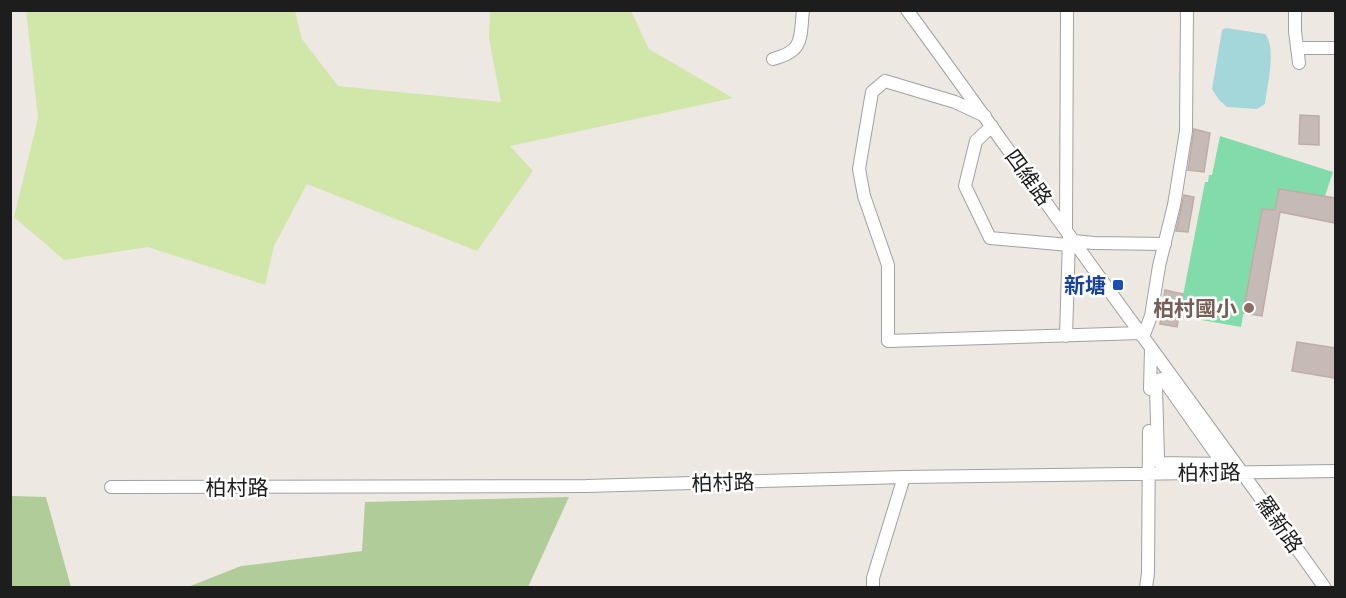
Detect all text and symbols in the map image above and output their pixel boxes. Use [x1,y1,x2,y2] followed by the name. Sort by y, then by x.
[1000,144,1058,210] street label: 四維路
[1064,272,1106,298] place label: 新塘
[1111,278,1125,292] marker: 新塘
[1153,295,1237,321] place label: 柏村國小
[1242,301,1256,315] marker: 柏村國小
[1177,458,1241,486] street label: 柏村路
[691,468,755,496] street label: 柏村路
[206,474,269,500] street label: 柏村路
[1251,491,1309,557] street label: 羅新路

